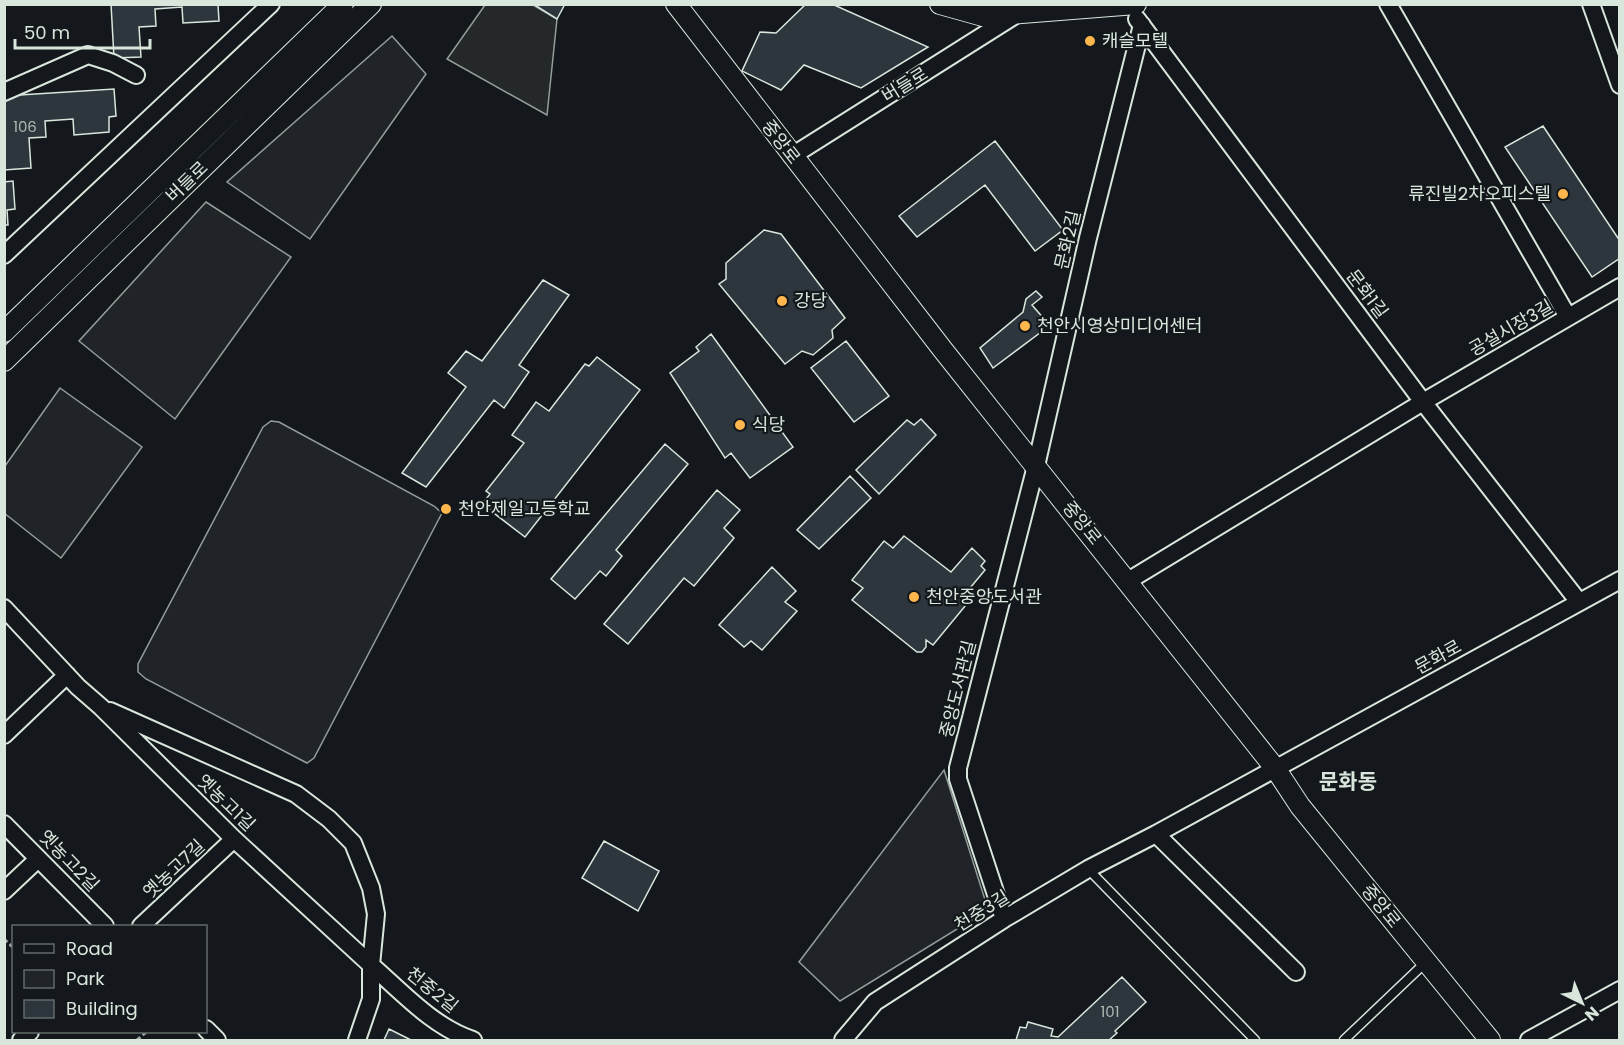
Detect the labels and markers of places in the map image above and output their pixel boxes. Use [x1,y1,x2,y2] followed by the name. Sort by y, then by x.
[1102,28,1168,53] place label: 캐슬모텔
[1083,34,1097,48] marker: 캐슬모텔
[1408,181,1551,206] place label: 류진빌2차오피스텔
[1556,187,1570,201] marker: 류진빌2차오피스텔
[794,288,827,313] place label: 강당
[775,294,789,308] marker: 강당
[1037,313,1203,338] place label: 천안시영상미디어센터
[1018,319,1032,333] marker: 천안시영상미디어센터
[752,412,785,437] place label: 식당
[733,418,747,432] marker: 식당
[458,496,590,521] place label: 천안제일고등학교
[439,502,453,516] marker: 천안제일고등학교
[926,584,1042,609] place label: 천안중앙도서관
[907,590,921,604] marker: 천안중앙도서관

